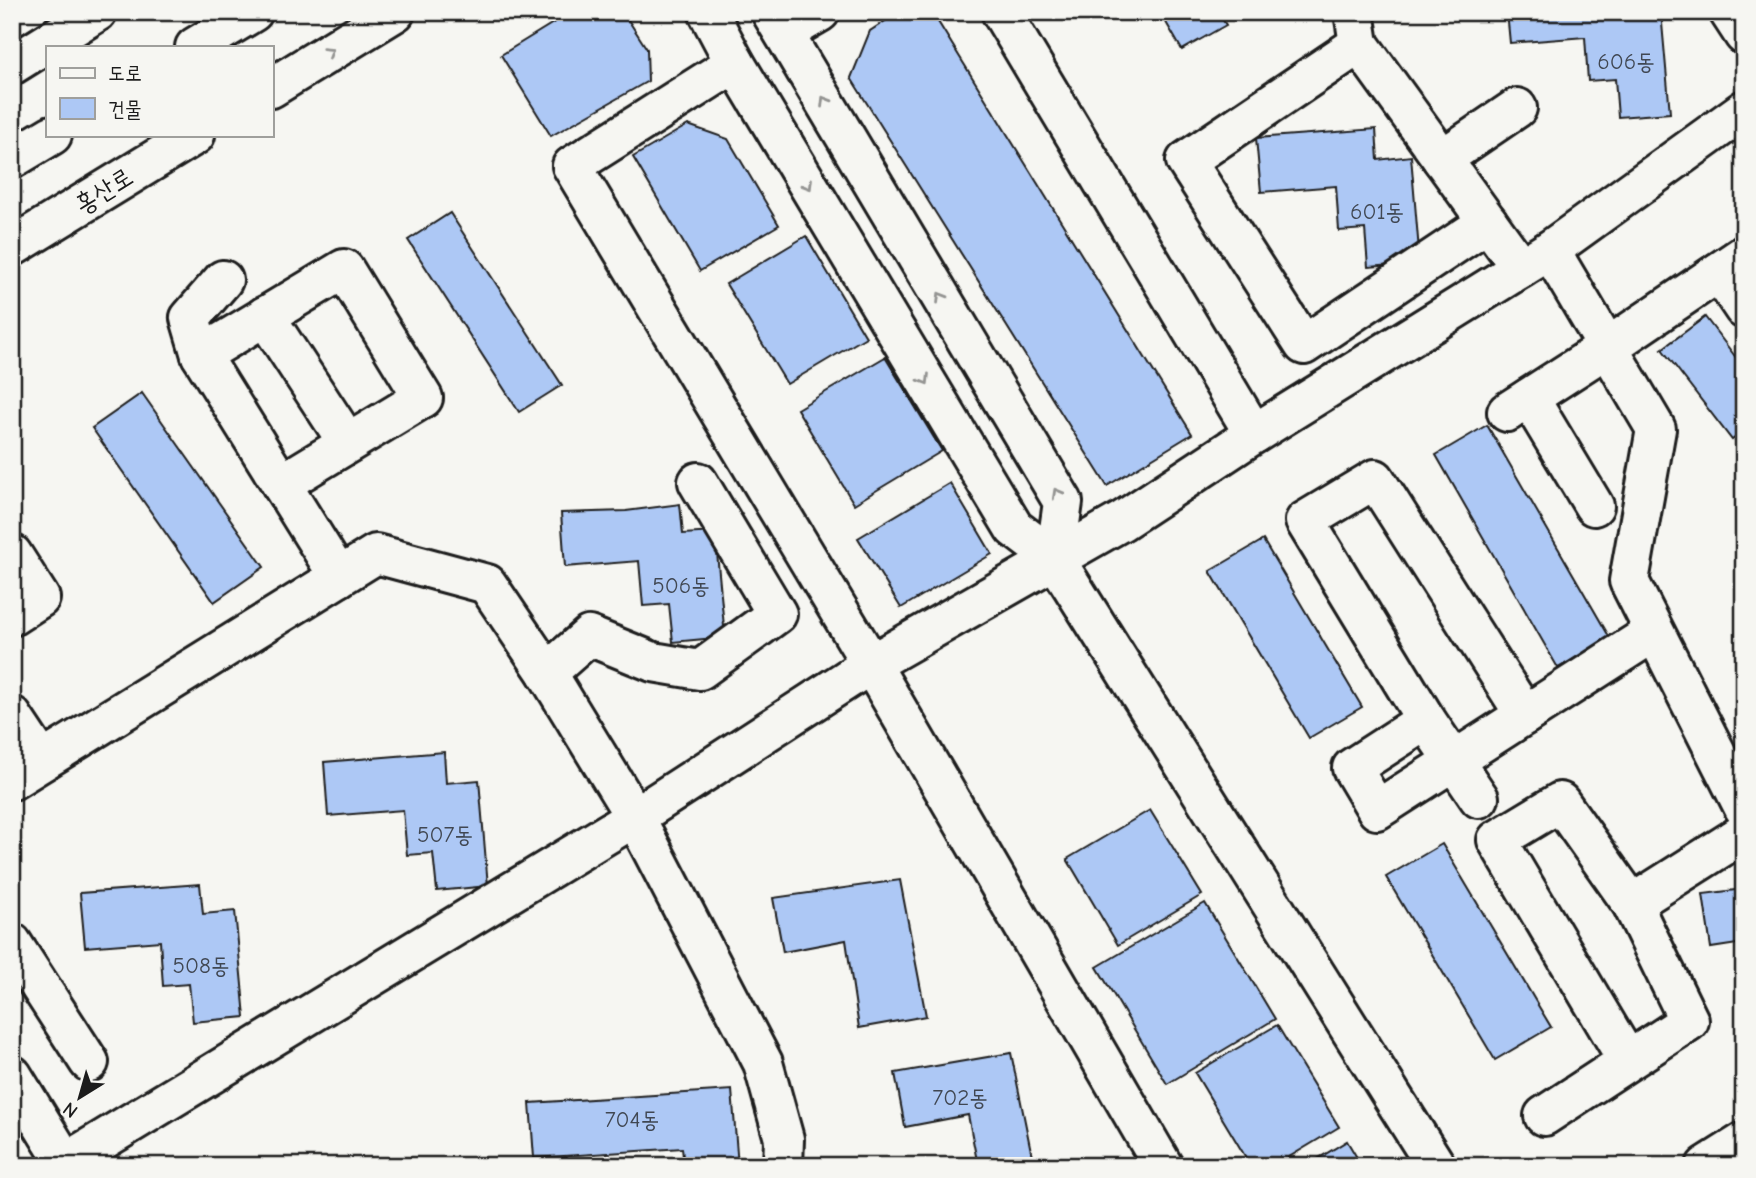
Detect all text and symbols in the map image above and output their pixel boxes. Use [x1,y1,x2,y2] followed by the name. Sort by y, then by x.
[46,46,273,136] legend
[322,48,335,61] one-way arrow
[1597,48,1655,75] house number: 606동
[108,61,142,85] text: 도로
[820,96,833,109] one-way arrow
[108,97,142,121] text: 건물
[69,162,139,220] street label: 홍산로
[800,177,813,190] one-way arrow
[1350,198,1404,225] house number: 601동
[937,291,950,304] one-way arrow
[917,372,930,385] one-way arrow
[1052,487,1066,500] one-way arrow
[652,572,710,599] house number: 506동
[417,821,473,848] house number: 507동
[173,952,229,979] house number: 508동
[46,1062,116,1132] north arrow
[932,1084,988,1111] house number: 702동
[59,1097,82,1122] text: N
[605,1106,659,1133] house number: 704동

